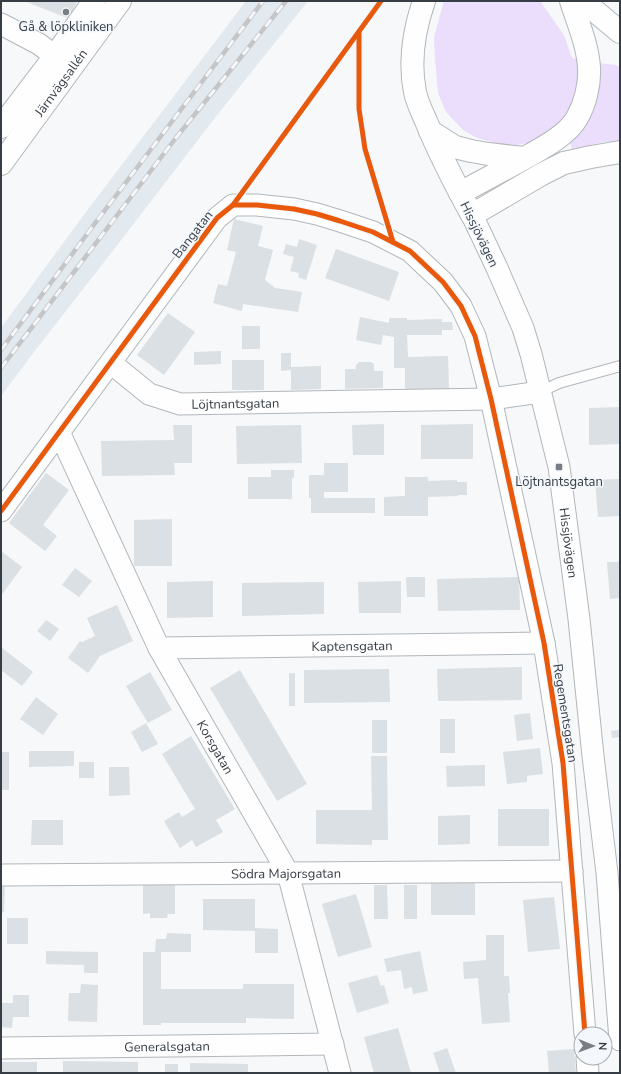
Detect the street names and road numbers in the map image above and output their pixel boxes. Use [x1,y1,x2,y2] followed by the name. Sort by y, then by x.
[30,46,92,121] street label: Järnvägsallén
[455,199,503,270] street label: Hissjövägen
[168,207,217,262] street label: Bangatan
[191,394,279,414] street label: Löjtnantsgatan
[554,506,582,579] street label: Hissjövägen
[311,637,393,656] street label: Kaptensgatan
[548,663,582,764] street label: Regementsgatan
[192,717,237,778] street label: Korsgatan
[231,865,341,883] street label: Södra Majorsgatan
[124,1037,210,1057] street label: Generalsgatan

